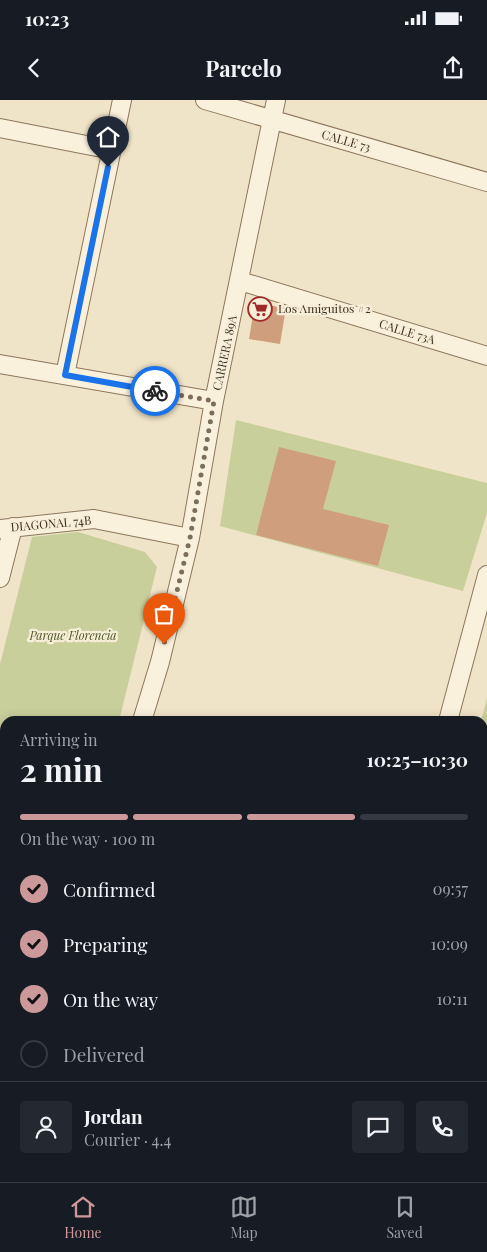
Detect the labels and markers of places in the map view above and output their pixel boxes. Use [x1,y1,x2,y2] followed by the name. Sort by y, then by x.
[87,116,129,167] pin
[247,296,273,322] supermarket icon: Los Amiguitos #2
[278,300,371,316] place label: Los Amiguitos #2
[143,593,185,644] pin

